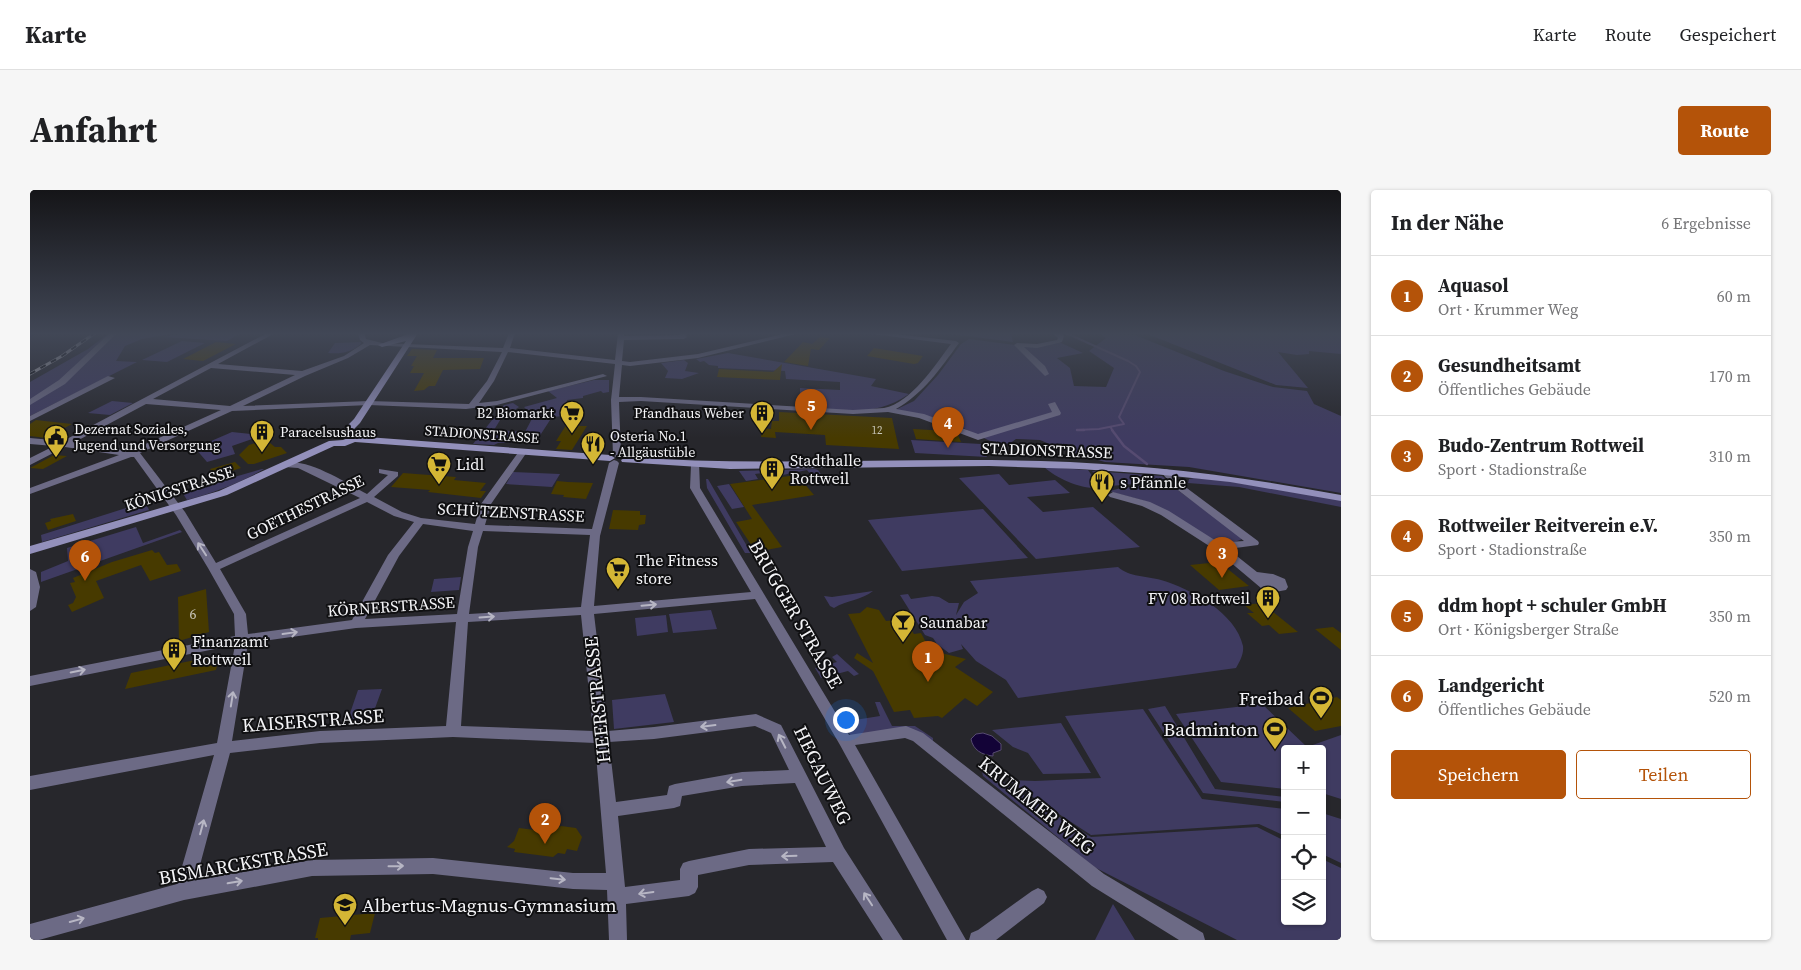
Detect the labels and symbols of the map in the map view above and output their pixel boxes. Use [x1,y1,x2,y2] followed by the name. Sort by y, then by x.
[795,389,827,430] pin: 5
[559,400,585,434] supermarket icon: B2 Biomarkt
[749,400,775,434] building icon: Pfandhaus Weber
[477,403,554,423] place label: B2 Biomarkt
[634,403,744,423] place label: Pfandhaus Weber
[932,407,964,448] pin: 4
[73,419,220,455] place label: Dezernat Soziales, Jugend und Versorgung
[249,419,275,453] building icon: Paracelsushaus
[424,420,540,448] street label: STADIONSTRASSE
[280,422,376,442] place label: Paracelsushaus
[872,423,883,438] house number: 12
[43,424,69,458] public building icon: Dezernat Soziales, Jugend und Versorgung
[610,426,695,462] place label: Osteria No.1 - Allgäustüble
[580,431,606,465] restaurant icon: Osteria No.1 - Allgäustüble
[981,437,1113,463] street label: STADIONSTRASSE
[790,449,861,489] place label: Stadthalle Rottweil
[426,451,452,485] supermarket icon: Lidl
[456,453,484,475] place label: Lidl
[759,456,785,490] building icon: Stadthalle Rottweil
[121,460,237,516] street label: KÖNIGSTRASSE
[243,469,368,545] street label: GOETHESTRASSE
[1089,469,1115,503] restaurant icon: s Pfännle
[1120,471,1186,493] place label: s Pfännle
[437,497,585,527] street label: SCHÜTZENSTRASSE
[743,535,849,693] street label: BRUGGER STRASSE
[1206,537,1238,578] pin: 3
[69,540,101,581] pin: 6
[197,542,208,556] one-way arrow
[636,549,718,589] place label: The Fitness store
[605,556,631,590] supermarket icon: The Fitness store
[1255,585,1281,619] building icon: FV 08 Rottweil
[1148,587,1250,609] place label: FV 08 Rottweil
[326,591,456,621] street label: KÖRNERSTRASSE
[640,600,656,610] one-way arrow
[190,604,197,624] house number: 6
[890,609,916,643] bar icon: Saunabar
[920,611,988,633] place label: Saunabar
[478,613,494,622] one-way arrow
[282,627,298,637] one-way arrow
[192,630,269,670] place label: Finanzamt Rottweil
[577,635,617,765] street label: HEERSTRASSE
[161,637,187,671] building icon: Finanzamt Rottweil
[912,641,944,682] pin: 1
[69,666,85,676] one-way arrow
[1239,685,1304,711] place label: Freibad
[1308,685,1334,719] sports icon: Freibad
[227,691,237,707] one-way arrow
[241,702,385,738] street label: KAISERSTRASSE
[833,707,859,733] your location
[1163,716,1258,742] place label: Badminton
[1262,716,1288,750] sports icon: Badminton
[700,721,716,731] one-way arrow
[788,721,858,829] street label: HEGAUWEG
[777,734,786,749] one-way arrow
[973,750,1101,860] street label: KRUMMER WEG
[726,776,742,786] one-way arrow
[529,803,561,844] pin: 2
[197,820,207,836] one-way arrow
[157,835,329,891] street label: BISMARCKSTRASSE
[782,851,798,861] one-way arrow
[388,861,404,871] one-way arrow
[550,874,566,884] one-way arrow
[226,877,242,887] one-way arrow
[638,888,654,898] one-way arrow
[332,892,358,926] school or university icon: Albertus-Magnus-Gymnasium
[362,892,617,918] place label: Albertus-Magnus-Gymnasium
[862,893,872,907] one-way arrow
[69,915,85,925] one-way arrow

